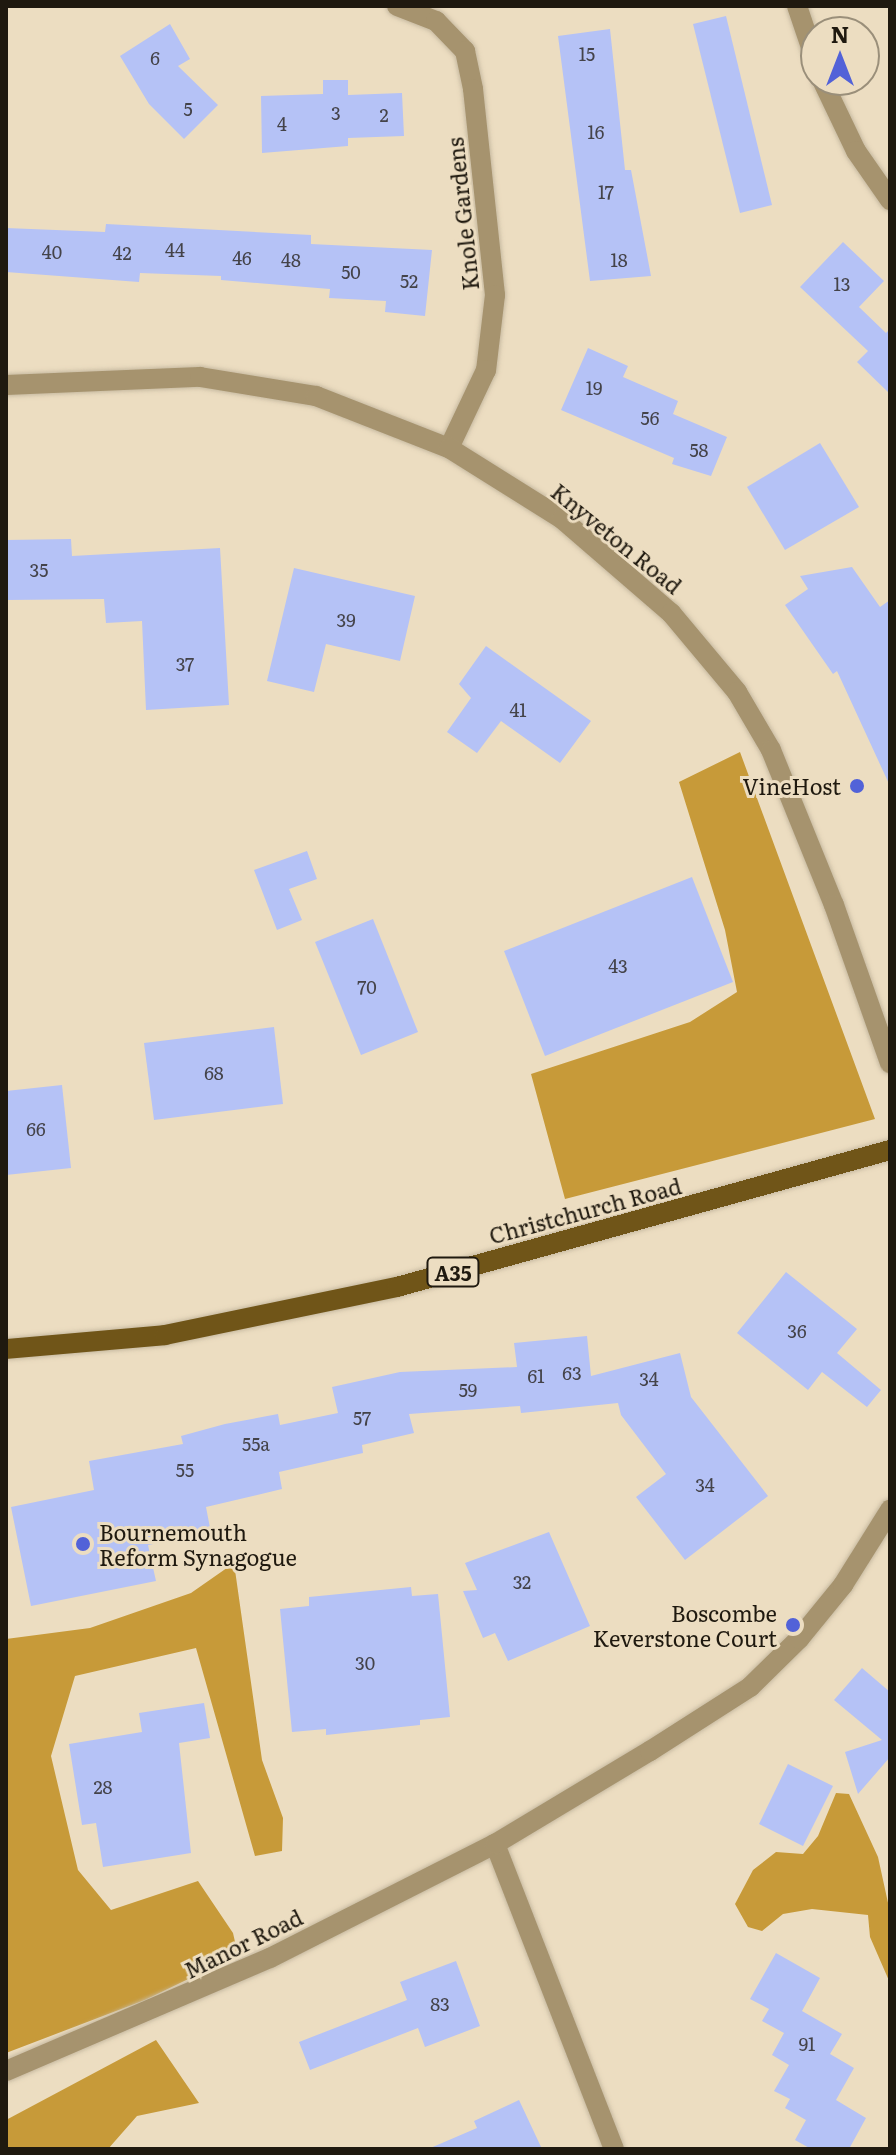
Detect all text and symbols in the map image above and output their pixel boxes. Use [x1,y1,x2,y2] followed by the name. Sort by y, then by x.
[800,16,880,96] north arrow
[831,17,849,50] text: N
[579,43,595,65] house number: 15
[150,47,160,69] house number: 6
[183,98,193,120] house number: 5
[331,102,341,124] house number: 3
[379,104,389,126] house number: 2
[277,113,287,135] house number: 4
[588,121,604,143] house number: 16
[441,136,483,292] street label: Knole Gardens
[598,181,614,203] house number: 17
[165,239,185,261] house number: 44
[42,241,62,263] house number: 40
[112,242,132,264] house number: 42
[232,247,252,269] house number: 46
[281,249,301,271] house number: 48
[610,249,628,271] house number: 18
[341,261,361,283] house number: 50
[400,270,418,292] house number: 52
[833,273,851,295] house number: 13
[586,377,602,399] house number: 19
[641,407,659,429] house number: 56
[689,439,709,461] house number: 58
[547,477,687,599] street label: Knyveton Road
[30,559,48,581] house number: 35
[336,609,356,631] house number: 39
[176,653,194,675] house number: 37
[509,699,527,721] house number: 41
[742,773,841,799] place label: VineHost
[848,777,866,795] marker: VineHost
[608,955,628,977] house number: 43
[357,976,377,998] house number: 70
[204,1062,224,1084] house number: 68
[26,1118,46,1140] house number: 66
[486,1172,684,1248] street label: Christchurch Road
[425,1256,481,1288] road number: A35
[787,1320,807,1342] house number: 36
[562,1362,582,1384] house number: 63
[528,1365,544,1387] house number: 61
[639,1368,659,1390] house number: 34
[459,1379,477,1401] house number: 59
[353,1407,371,1429] house number: 57
[242,1433,270,1455] house number: 55a
[176,1459,194,1481] house number: 55
[695,1474,715,1496] house number: 34
[99,1518,297,1570] place label: Bournemouth Reform Synagogue
[74,1535,92,1553] marker: Bournemouth Reform Synagogue
[513,1571,531,1593] house number: 32
[593,1599,777,1650] place label: Boscombe Keverstone Court
[784,1616,802,1634] marker: Boscombe Keverstone Court
[355,1652,375,1674] house number: 30
[93,1776,113,1798] house number: 28
[179,1903,307,1983] street label: Manor Road
[430,1993,450,2015] house number: 83
[799,2033,815,2055] house number: 91

